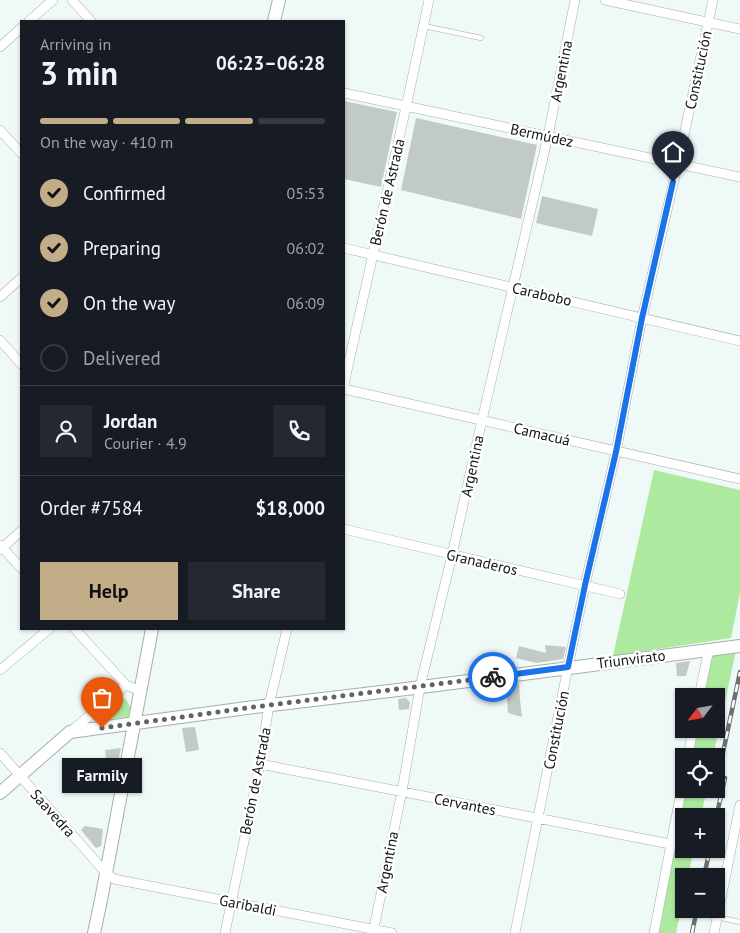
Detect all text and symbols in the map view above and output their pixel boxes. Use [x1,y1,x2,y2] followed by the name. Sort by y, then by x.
[680,29,716,111] street label: Constitución
[40,34,111,54] text: Arriving in
[546,39,576,103] street label: Argentina
[216,51,325,75] text: 06:23–06:28
[40,52,118,94] text: 3 min
[509,119,575,151] street label: Bermúdez
[652,131,694,182] pin
[40,132,173,152] text: On the way · 410 m
[365,137,409,247] street label: Berón de Astrada
[659,138,687,166] icon: home
[40,179,68,207] icon: check
[83,181,166,205] text: Confirmed
[287,183,325,203] text: 05:53
[40,234,68,262] icon: check
[83,236,161,260] text: Preparing
[287,238,325,258] text: 06:02
[510,278,574,310] street label: Carabobo
[40,289,68,317] icon: check
[83,291,175,315] text: On the way
[287,293,325,313] text: 06:09
[83,346,161,370] text: Delivered
[40,405,92,457] button: person
[273,405,325,457] button: phone
[104,409,157,433] text: Jordan
[512,418,572,450] street label: Camacuá
[104,433,187,453] text: Courier · 4.9
[456,433,488,499] street label: Argentina
[40,496,143,520] text: Order #7584
[256,496,325,520] text: $18,000
[445,545,519,579] street label: Granaderos
[40,562,178,620] button: Help
[188,562,325,620] button: Share
[596,645,666,673] street label: Triunvirato
[468,652,518,702] courier
[479,663,507,691] icon: bike
[81,677,123,728] pin
[88,684,116,712] icon: bag
[675,688,725,738] north arrow
[675,688,725,918] map controls
[539,689,573,771] street label: Constitución
[235,726,275,836] street label: Berón de Astrada
[675,748,725,798] button: locate
[62,758,142,793] callout: Farmily
[76,765,128,785] text: Farmily
[26,785,80,841] street label: Saavedra
[433,789,497,819] street label: Cervantes
[675,808,725,858] button: +
[372,830,402,894] street label: Argentina
[675,868,725,918] button: −
[218,890,278,920] street label: Garibaldi

